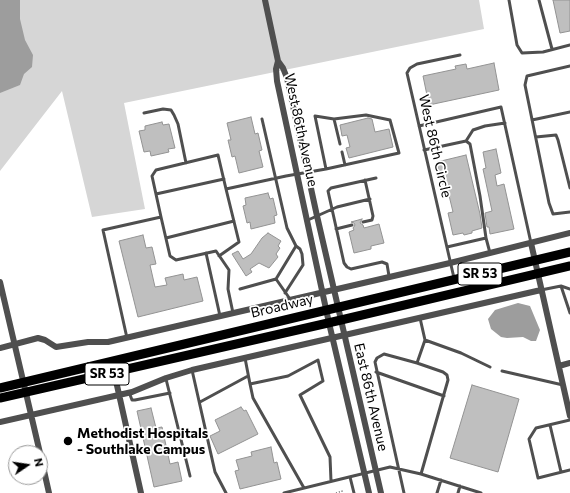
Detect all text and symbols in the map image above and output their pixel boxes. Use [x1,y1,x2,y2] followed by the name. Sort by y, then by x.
[281,72,321,188] street label: West 86th Avenue
[415,93,455,199] street label: West 86th Circle
[458,263,502,285] road number: SR 53
[249,291,315,321] street label: Broadway
[350,341,392,453] street label: East 86th Avenue
[85,363,129,385] road number: SR 53
[77,425,208,458] place label: Methodist Hospitals - Southlake Campus
[62,435,74,447] marker: Methodist Hospitals - Southlake Campus
[8,445,48,485] north arrow
[32,457,46,468] text: N

